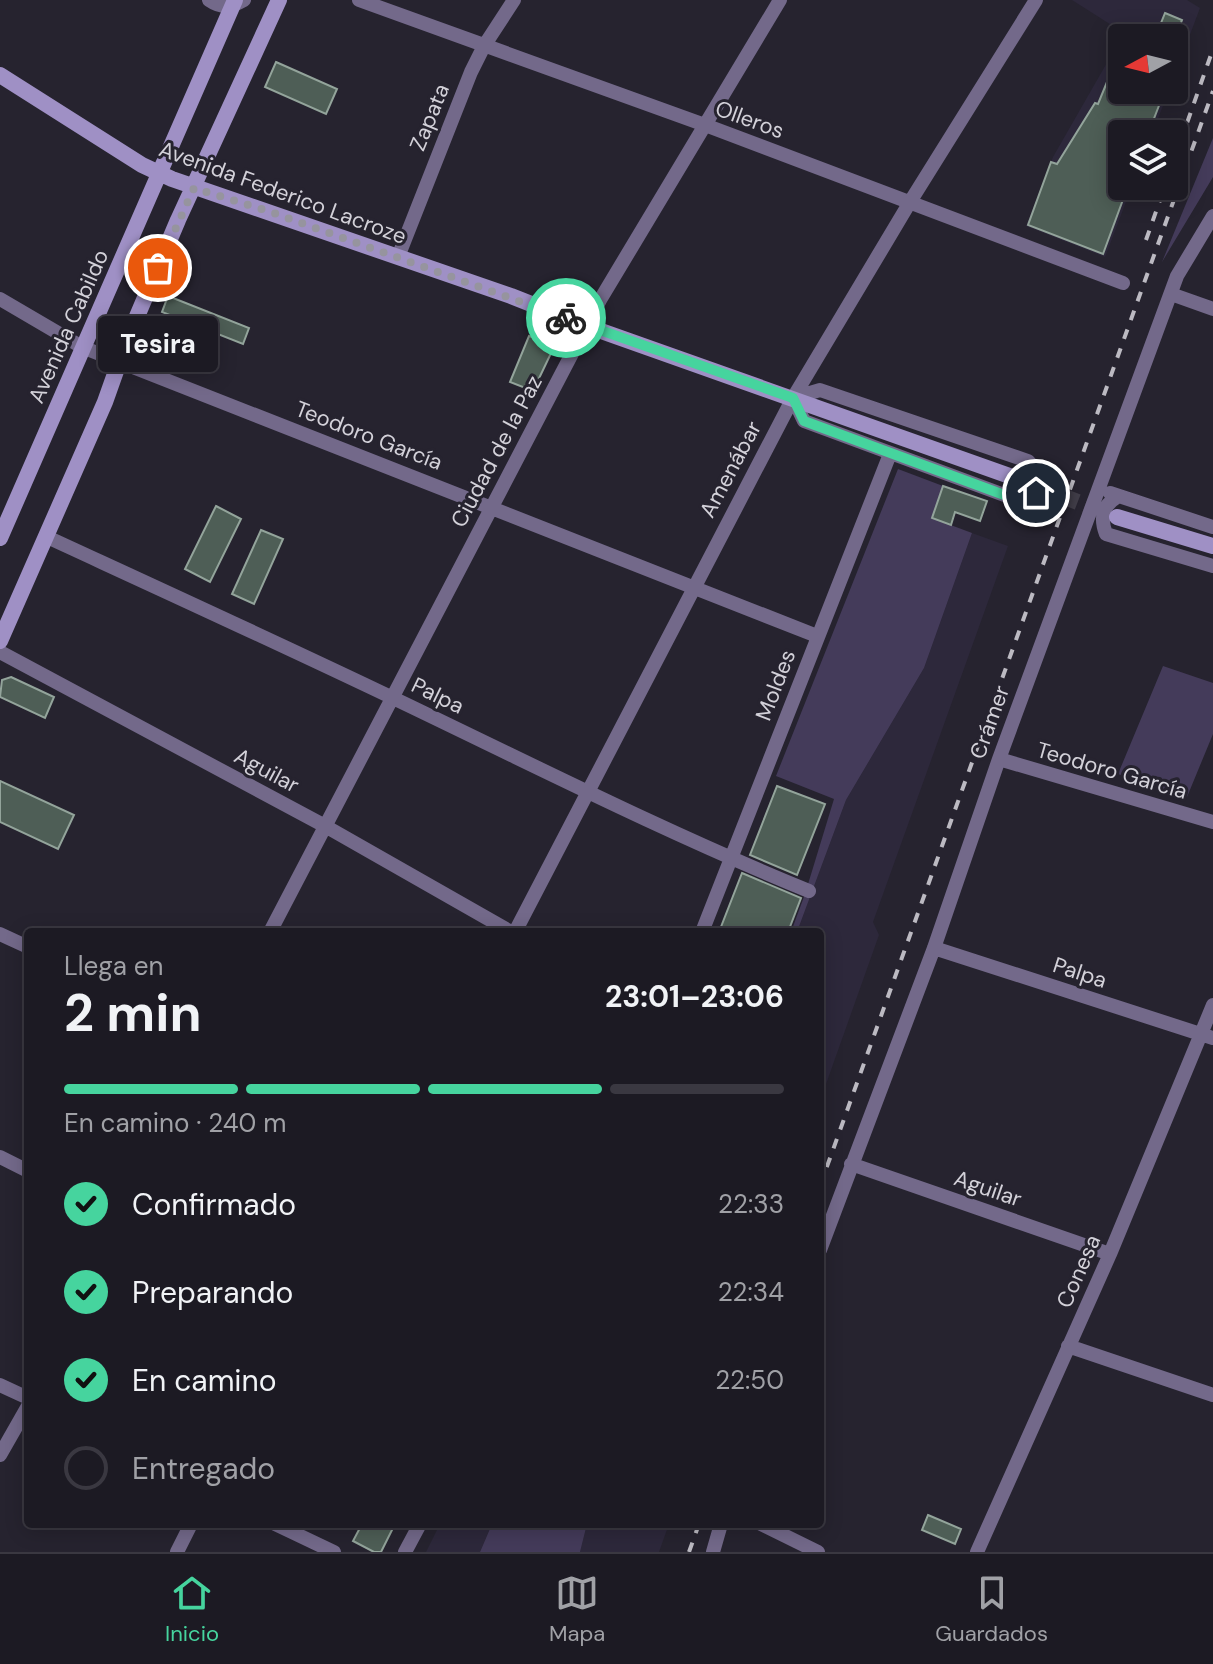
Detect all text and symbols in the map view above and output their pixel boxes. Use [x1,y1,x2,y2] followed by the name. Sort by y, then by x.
[1108,24,1188,104] north arrow
[1108,24,1188,200] map controls
[403,79,456,155] street label: Zapata
[711,94,788,145] street label: Olleros
[1108,120,1188,200] button: layers
[155,134,410,251] street label: Avenida Federico Lacroze
[124,234,192,302] pin
[22,245,115,408] street label: Avenida Cabildo
[136,246,180,290] icon: bag
[526,278,606,358] courier
[544,296,588,340] icon: bike
[98,316,218,372] callout: Tesira
[120,327,196,361] text: Tesira
[444,370,549,532] street label: Ciudad de la Paz
[291,394,446,477] street label: Teodoro García
[693,416,768,522] street label: Amenábar
[1002,459,1070,527] pin
[1014,471,1058,515] icon: home
[749,646,802,725] street label: Moldes
[407,670,469,721] street label: Palpa
[963,681,1016,763] street label: Crámer
[1033,735,1190,806] street label: Teodoro García
[229,741,304,800] street label: Aguilar
[64,949,163,983] text: Llega en
[1049,950,1110,995] street label: Palpa
[605,977,784,1016] text: 23:01–23:06
[64,979,202,1047] text: 2 min
[64,1106,286,1140] text: En camino · 240 m
[950,1163,1026,1214] street label: Aguilar
[64,1182,108,1226] icon: check
[132,1185,296,1224] text: Confirmado
[718,1187,784,1221] text: 22:33
[1050,1230,1107,1312] street label: Conesa
[64,1270,108,1314] icon: check
[132,1273,293,1312] text: Preparando
[718,1275,784,1309] text: 22:34
[64,1358,108,1402] icon: check
[132,1361,277,1400] text: En camino
[715,1363,784,1397] text: 22:50
[132,1449,275,1488] text: Entregado
[165,1571,219,1648] tab: Inicio
[549,1571,605,1648] tab: Mapa
[935,1571,1048,1648] tab: Guardados

